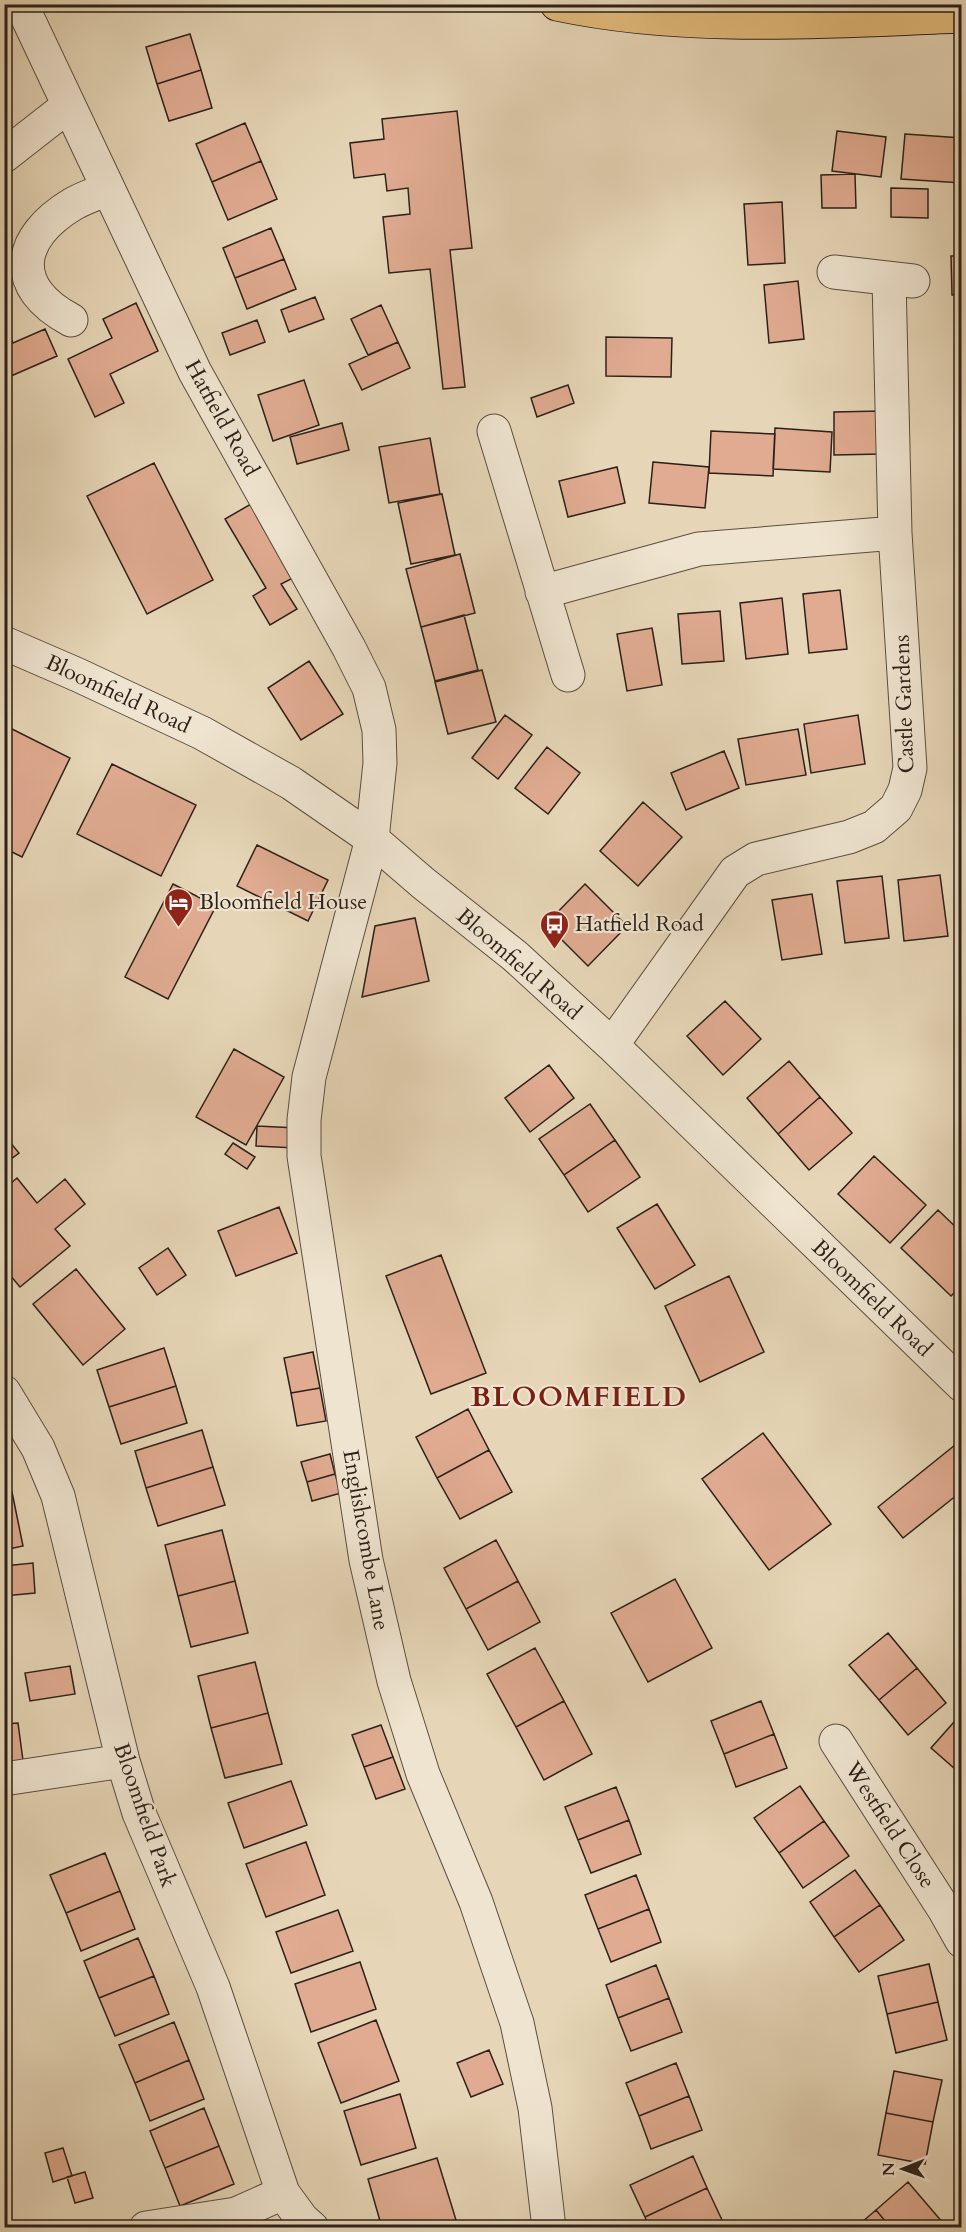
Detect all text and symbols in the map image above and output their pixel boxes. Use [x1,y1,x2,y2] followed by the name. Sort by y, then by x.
[178,354,266,482] street label: Hatfield Road
[887,634,921,774] street label: Castle Gardens
[41,647,196,741] street label: Bloomfield Road
[162,886,194,928] hotel icon: Bloomfield House
[199,887,367,917] place label: Bloomfield House
[450,901,588,1027] street label: Bloomfield Road
[538,908,570,950] bus stop icon: Hatfield Road
[575,909,704,939] place label: Hatfield Road
[805,1233,939,1363] street label: Bloomfield Road
[470,1378,688,1416] district label: BLOOMFIELD
[335,1447,397,1633] street label: Englishcombe Lane
[106,1739,184,1891] street label: Bloomfield Park
[837,1755,942,1894] street label: Westfield Close
[873,2139,933,2199] north arrow
[878,2162,900,2176] text: N

